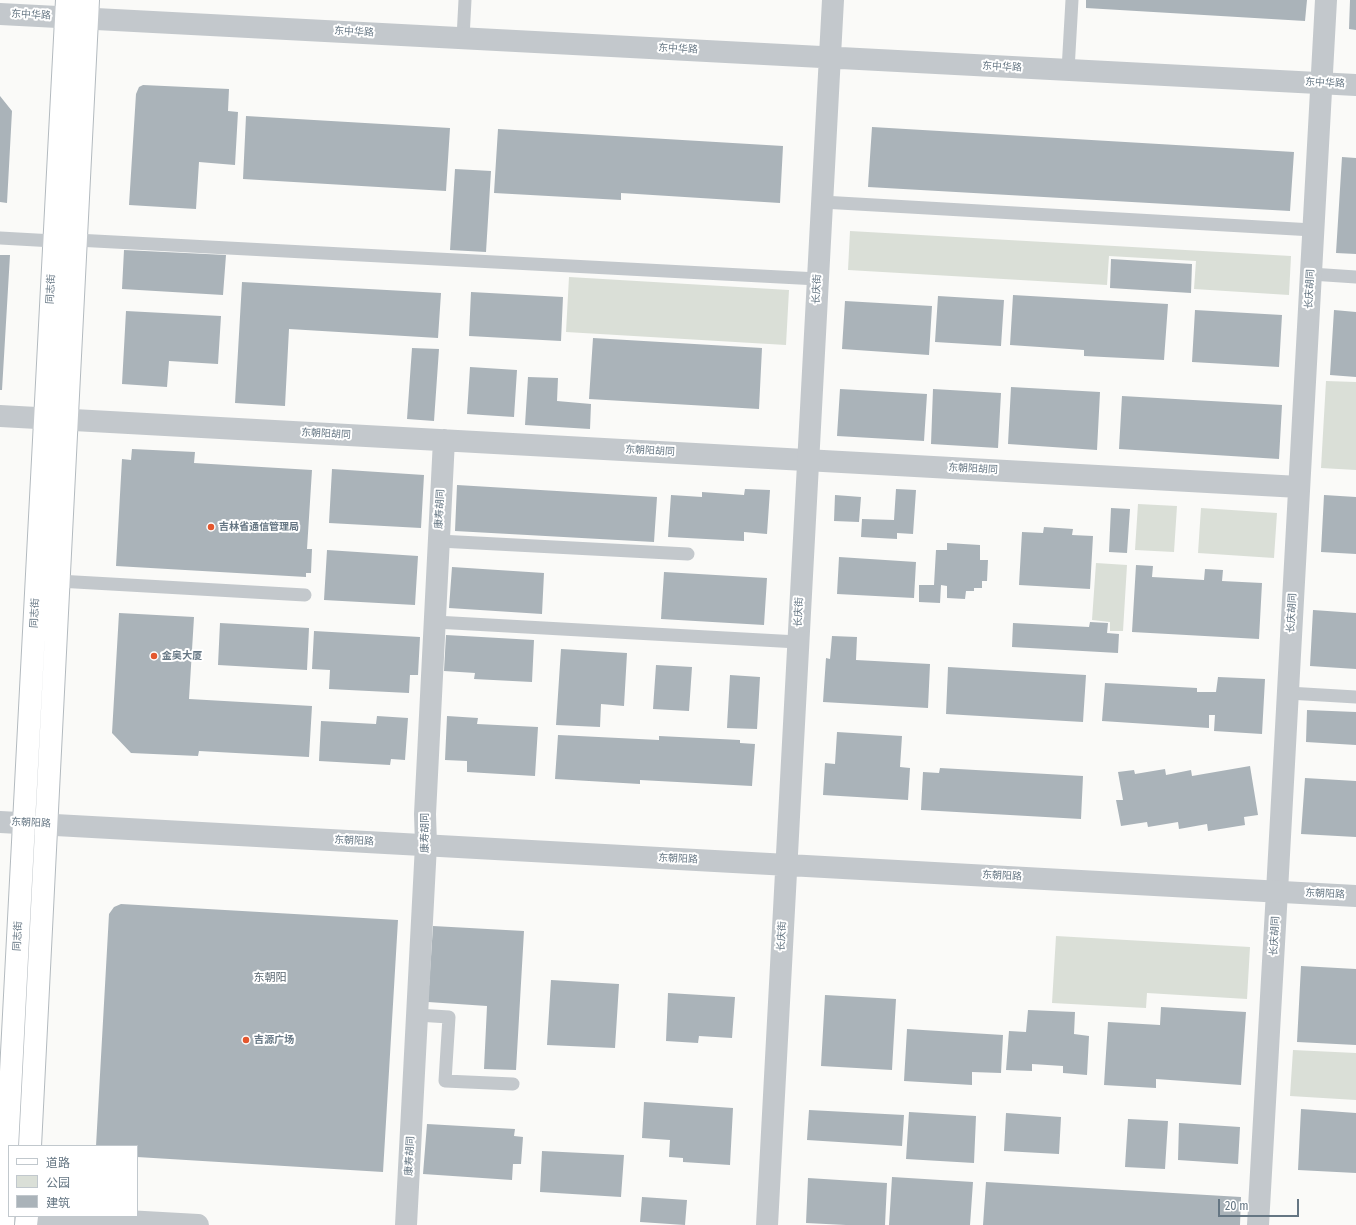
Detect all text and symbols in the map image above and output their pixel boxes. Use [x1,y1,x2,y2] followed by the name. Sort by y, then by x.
[11,8,51,22] street label: 东中华路
[334,25,374,39] street label: 东中华路
[658,42,698,56] street label: 东中华路
[982,60,1022,74] street label: 东中华路
[1305,76,1345,90] street label: 东中华路
[1303,269,1317,309] street label: 长庆胡同
[44,274,58,304] street label: 同志街
[810,274,824,304] street label: 长庆街
[301,427,351,441] street label: 东朝阳胡同
[625,444,675,458] street label: 东朝阳胡同
[948,462,998,476] street label: 东朝阳胡同
[433,489,447,529] street label: 康寿胡同
[219,521,299,533] place label: 吉林省通信管理局
[206,522,216,532] marker: 吉林省通信管理局
[1285,593,1299,633] street label: 长庆胡同
[792,597,806,627] street label: 长庆街
[28,598,42,628] street label: 同志街
[162,650,202,662] place label: 金奥大厦
[149,651,159,661] marker: 金奥大厦
[419,813,431,853] street label: 康寿胡同
[11,816,51,830] street label: 东朝阳路
[334,834,374,848] street label: 东朝阳路
[658,852,698,866] street label: 东朝阳路
[982,869,1022,883] street label: 东朝阳路
[1305,887,1345,901] street label: 东朝阳路
[1268,916,1282,956] street label: 长庆胡同
[11,921,25,951] street label: 同志街
[775,921,789,951] street label: 长庆街
[254,971,286,985] district label: 东朝阳
[254,1034,294,1046] place label: 吉源广场
[241,1035,251,1045] marker: 吉源广场
[403,1136,417,1176] street label: 康寿胡同
[8,1145,138,1217] legend
[46,1156,70,1170] text: 道路
[46,1176,70,1190] text: 公园
[1220,1191,1301,1217] scale bar
[46,1196,70,1210] text: 建筑
[1225,1199,1249,1213] text: 20 m

